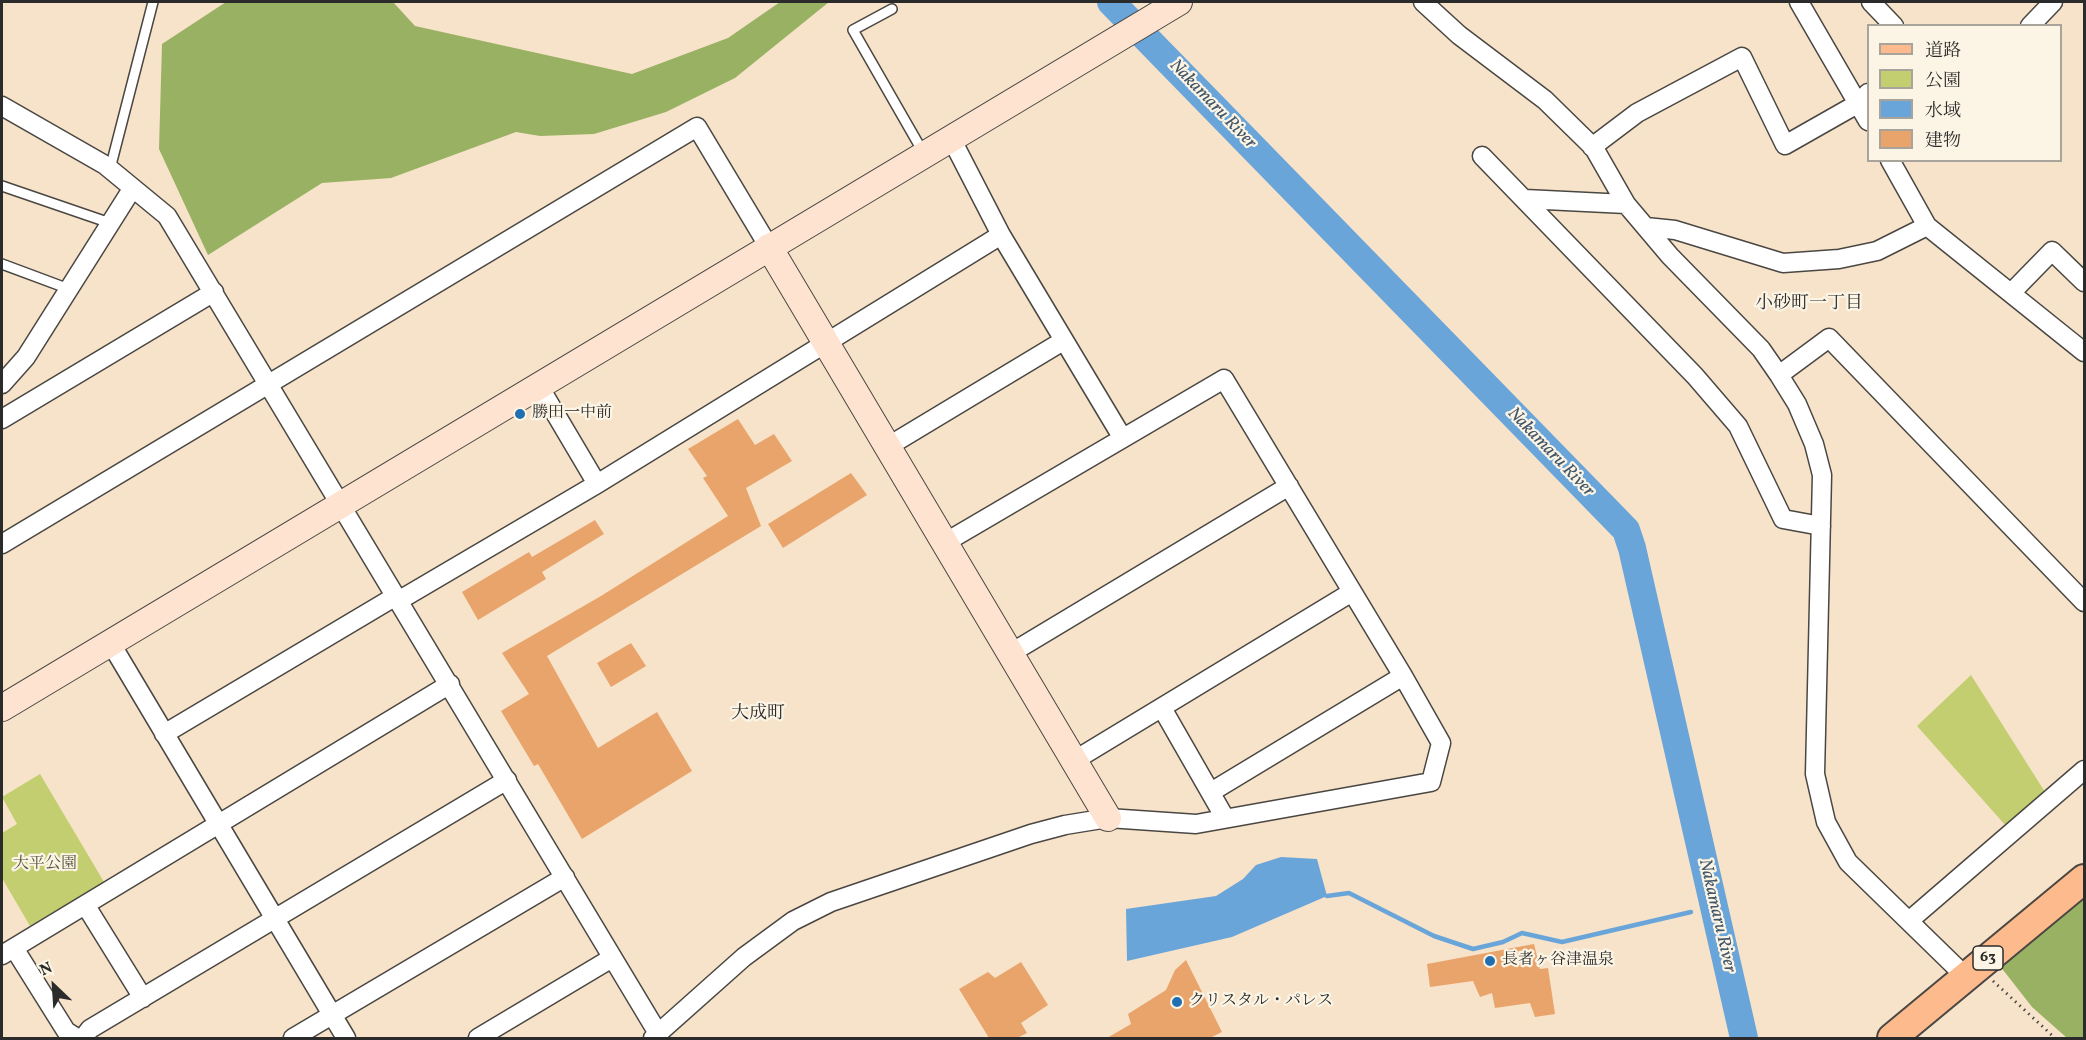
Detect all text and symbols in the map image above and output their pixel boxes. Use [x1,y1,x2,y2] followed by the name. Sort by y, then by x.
[1867,24,2062,162] legend
[1925,39,1961,64] text: 道路
[1164,56,1260,154] water label: Nakamaru River
[1925,69,1961,94] text: 公園
[1925,99,1961,124] text: 水域
[1925,129,1961,154] text: 建物
[1755,294,1863,316] district label: 小砂町一丁目
[532,404,612,424] place label: 勝田一中前
[1502,404,1598,502] water label: Nakamaru River
[513,407,527,421] marker: 勝田一中前
[731,704,785,726] district label: 大成町
[13,855,77,875] park label: 大平公園
[1692,857,1740,975] water label: Nakamaru River
[1973,946,2003,970] road number: 63
[1502,951,1614,971] place label: 長者ヶ谷津温泉
[1483,954,1497,968] marker: 長者ヶ谷津温泉
[24,956,84,1016] north arrow
[36,957,56,982] text: N
[1189,992,1333,1012] place label: クリスタル・パレス
[1170,995,1184,1009] marker: クリスタル・パレス

